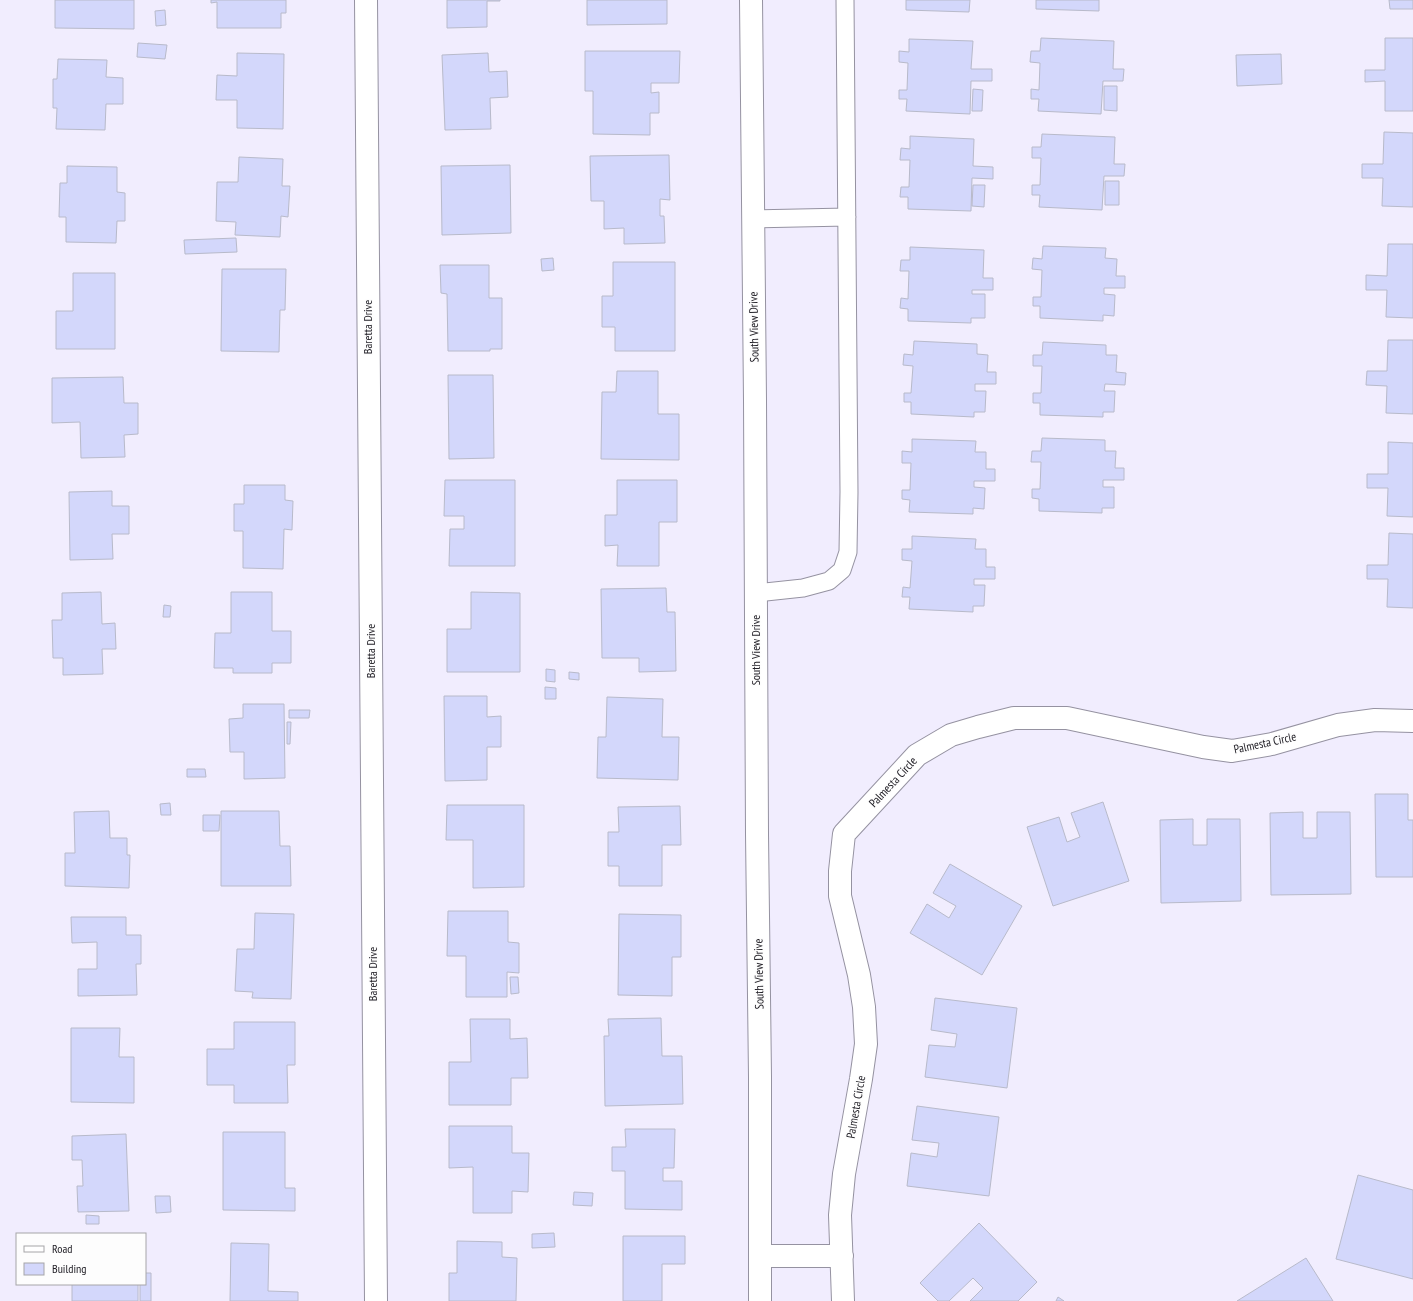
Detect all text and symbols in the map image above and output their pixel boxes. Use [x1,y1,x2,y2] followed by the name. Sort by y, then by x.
[745,292,762,362] street label: South View Drive
[360,300,375,354] street label: Baretta Drive
[748,615,763,685] street label: South View Drive
[363,624,378,678] street label: Baretta Drive
[1232,729,1298,756] street label: Palmesta Circle
[865,753,920,810] street label: Palmesta Circle
[750,939,767,1009] street label: South View Drive
[365,947,380,1001] street label: Baretta Drive
[843,1074,868,1140] street label: Palmesta Circle
[16,1233,146,1285] legend
[52,1241,72,1256] text: Road
[52,1261,87,1276] text: Building

